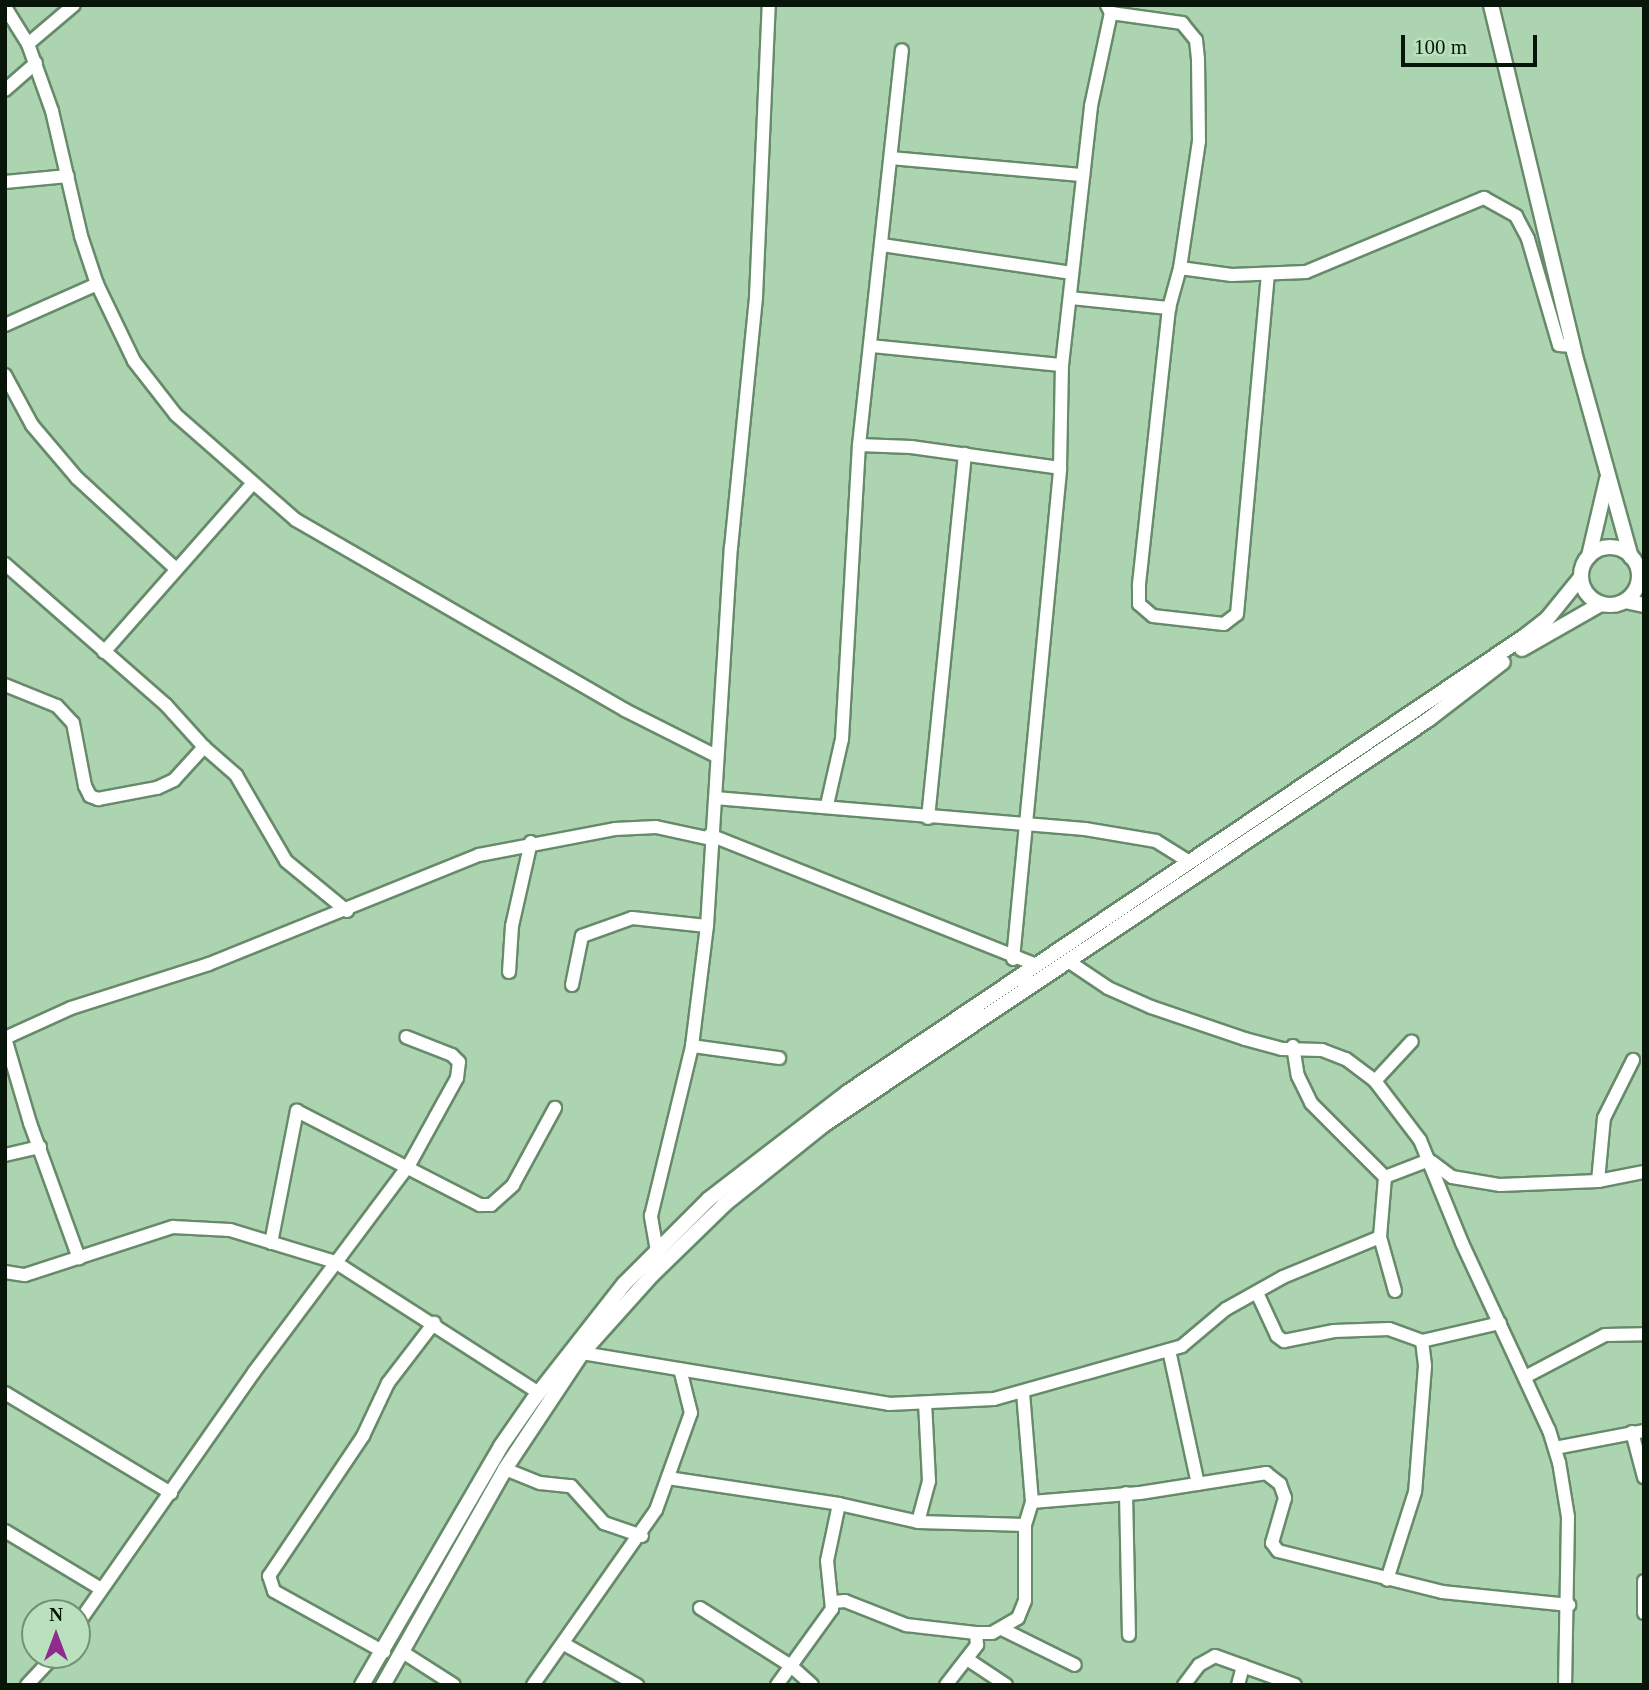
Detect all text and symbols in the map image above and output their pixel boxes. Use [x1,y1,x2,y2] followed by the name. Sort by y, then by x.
[1404,21,1540,65] scale bar
[1414,35,1467,59] text: 100 m
[21,1599,91,1669] north arrow
[49,1604,63,1625] text: N

